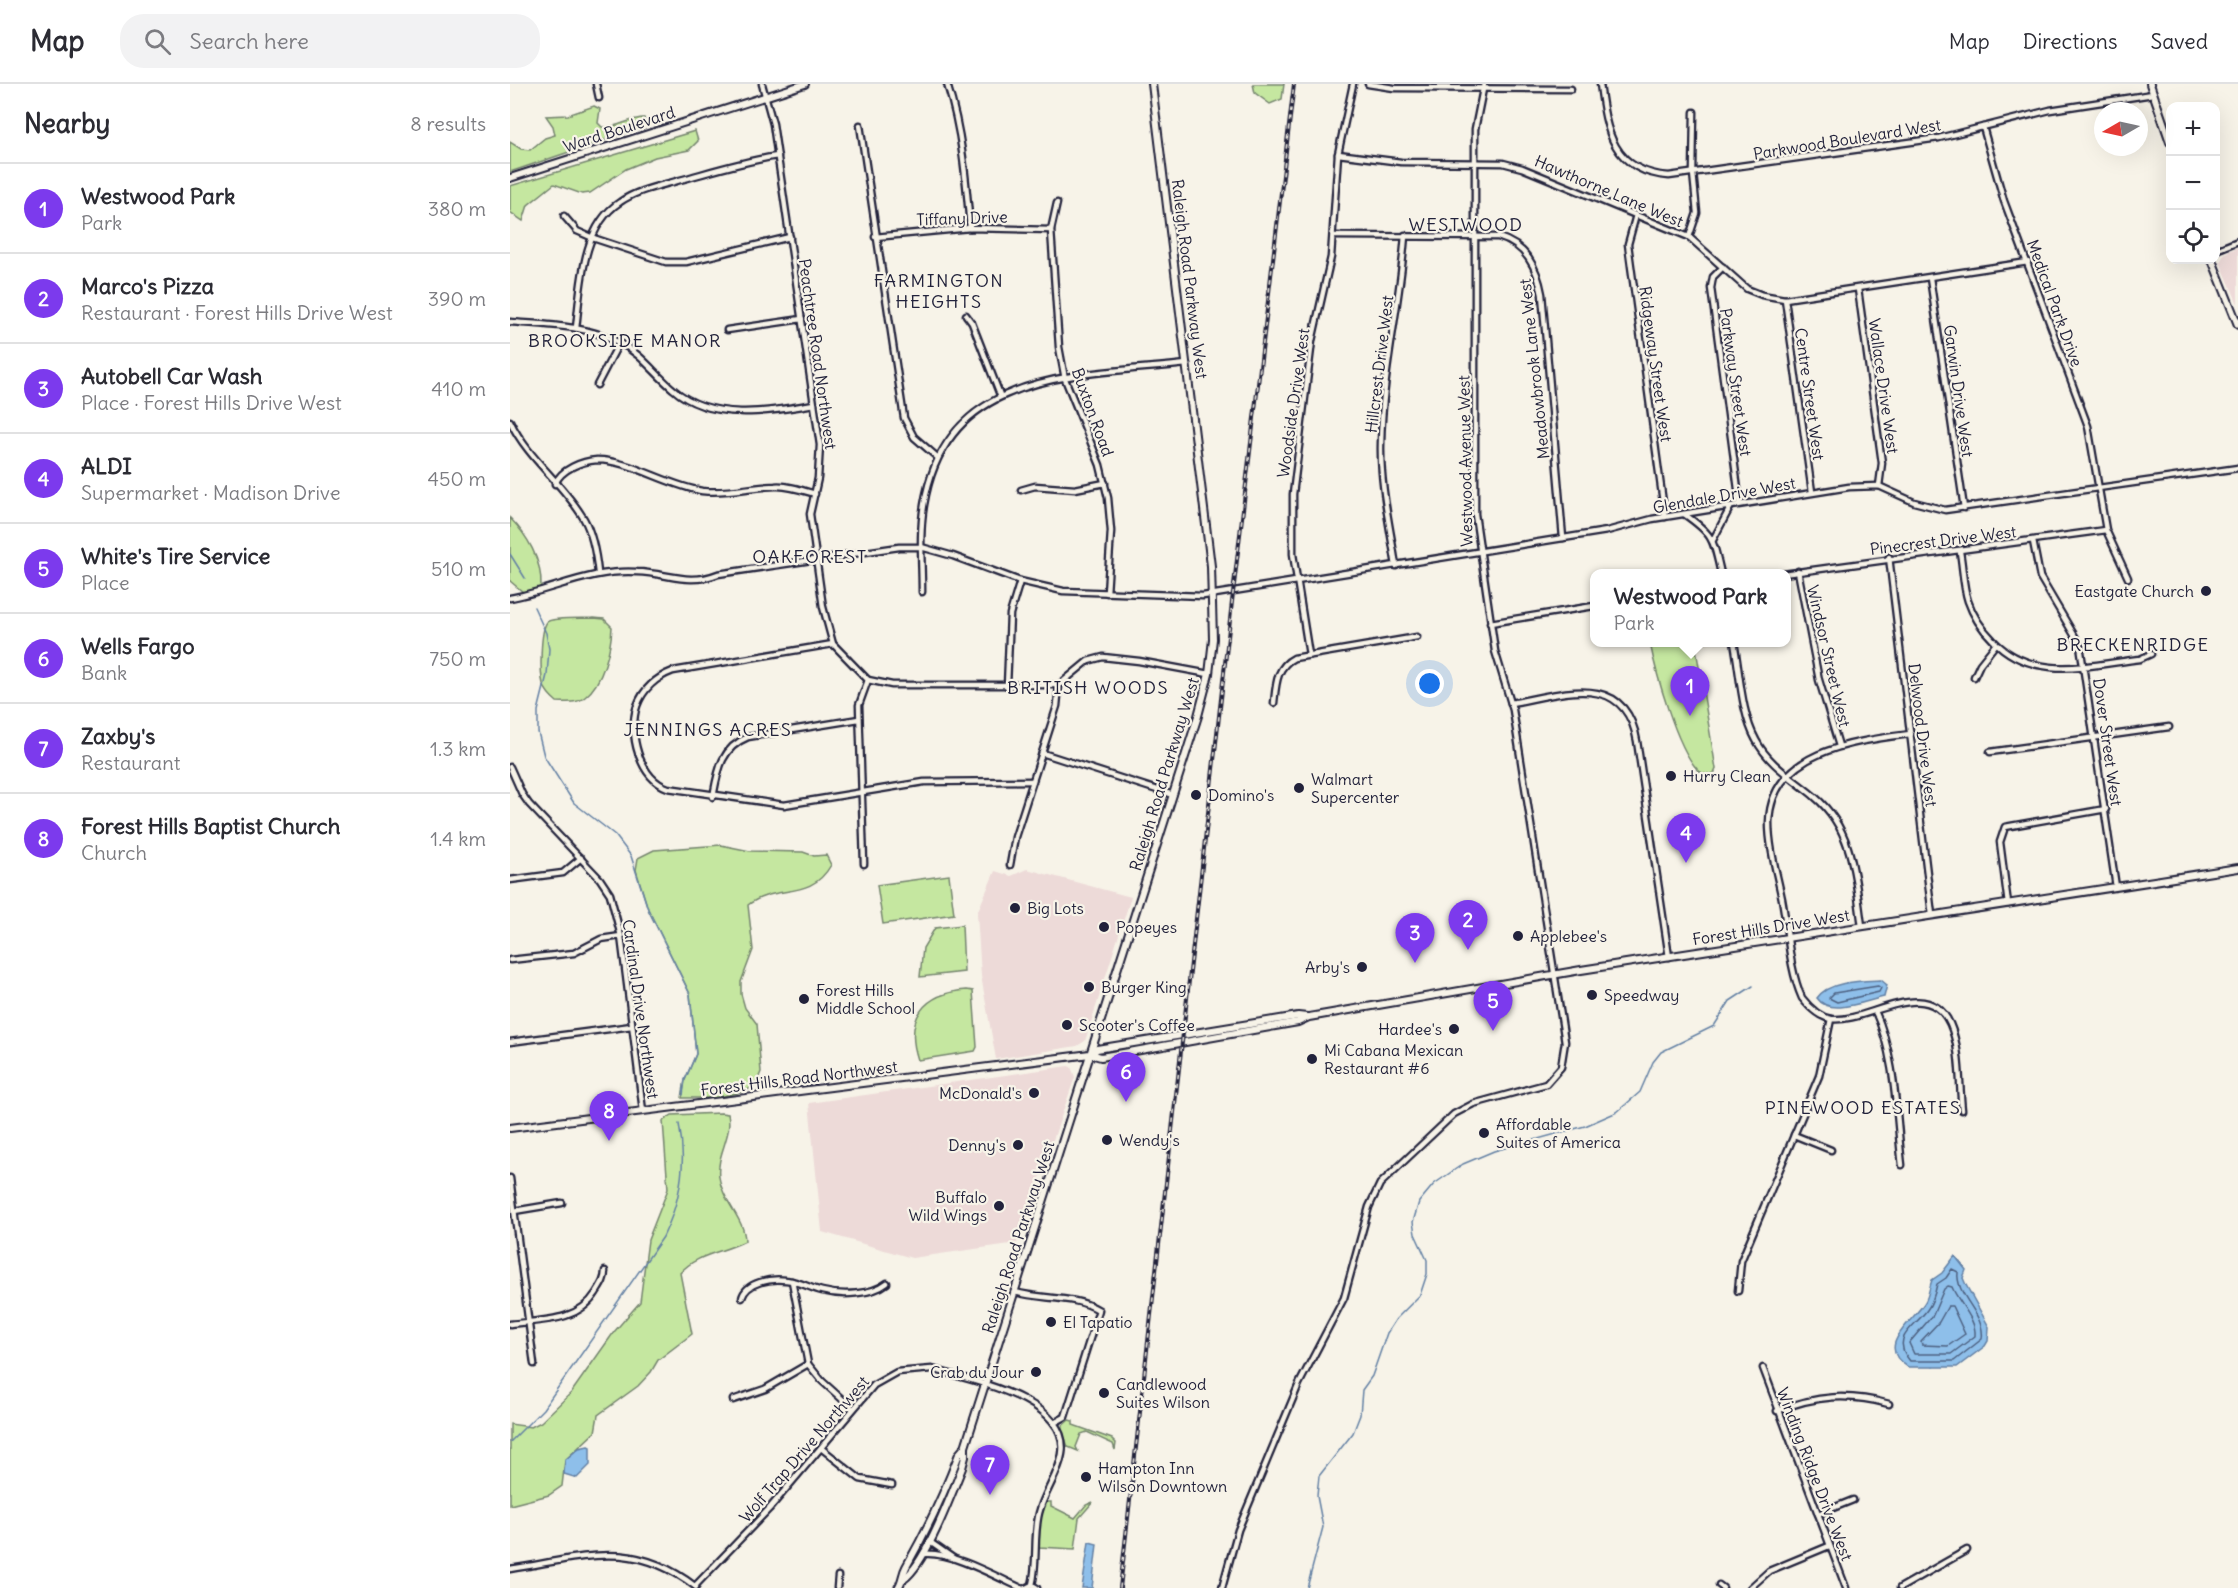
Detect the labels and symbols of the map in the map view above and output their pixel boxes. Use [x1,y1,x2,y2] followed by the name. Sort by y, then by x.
[561,102,677,156] street label: Ward Boulevard
[2094,102,2148,156] north arrow
[1752,114,1943,164] street label: Parkwood Boulevard West
[1532,151,1687,232] street label: Hawthorne Lane West
[1168,178,1212,381] street label: Raleigh Road Parkway West
[916,206,1008,230] street label: Tiffany Drive
[1408,213,1524,236] district label: WESTWOOD
[2023,237,2087,369] street label: Medical Park Drive
[795,257,841,451] street label: Peachtree Road Northwest
[874,269,1004,313] district label: FARMINGTON HEIGHTS
[1515,277,1553,460] street label: Meadowbrook Lane West
[1635,285,1677,444] street label: Ridgeway Street West
[1361,293,1397,434] street label: Hillcrest Drive West
[1716,307,1756,458] street label: Parkway Street West
[1865,317,1903,456] street label: Wallace Drive West
[1940,324,1978,459] street label: Garwin Drive West
[1273,326,1313,479] street label: Woodside Drive West
[1791,327,1829,462] street label: Centre Street West
[528,329,722,352] district label: BROOKSIDE MANOR
[1068,365,1118,459] street label: Buxton Road
[1453,374,1476,547] street label: Westwood Avenue West
[1651,473,1797,517] street label: Glendale Drive West
[1869,521,2018,559] street label: Pinecrest Drive West
[752,545,868,568] district label: OAKFOREST
[2075,581,2194,601] place label: Eastgate Church
[1803,583,1855,730] street label: Windsor Street West
[2199,584,2213,598] marker: Eastgate Church
[2056,633,2210,656] district label: BRECKENRIDGE
[1904,662,1942,808] street label: Delwood Drive West
[1670,666,1710,716] pin: 1
[1415,669,1444,698] your location
[1125,674,1203,873] street label: Raleigh Road Parkway West
[1007,676,1169,699] district label: BRITISH WOODS
[2089,677,2127,808] street label: Dover Street West
[624,718,792,741] district label: JENNINGS ACRES
[1683,766,1771,786] place label: Hurry Clean
[1311,769,1400,807] place label: Walmart Supercenter
[1664,769,1678,783] marker: Hurry Clean
[1292,781,1306,795] marker: Walmart Supercenter
[1208,785,1274,805] place label: Domino's
[1189,788,1203,802] marker: Domino's
[1666,814,1706,863] pin: 4
[1027,898,1084,918] place label: Big Lots
[1448,900,1488,950] pin: 2
[1008,901,1022,915] marker: Big Lots
[1691,905,1852,949] street label: Forest Hills Drive West
[1396,914,1434,963] pin: 3
[1116,917,1177,937] place label: Popeyes
[618,918,664,1101] street label: Cardinal Drive Northwest
[1097,920,1111,934] marker: Popeyes
[1530,926,1607,946] place label: Applebee's
[1511,929,1525,943] marker: Applebee's
[1305,957,1350,977] place label: Arby's
[1355,960,1369,974] marker: Arby's
[1101,977,1187,997] place label: Burger King
[816,980,915,1018] place label: Forest Hills Middle School
[1082,980,1096,994] marker: Burger King
[1474,982,1512,1031] pin: 5
[1604,985,1679,1005] place label: Speedway
[1585,988,1599,1002] marker: Speedway
[797,992,811,1006] marker: Forest Hills Middle School
[1079,1015,1195,1035] place label: Scooter's Coffee
[1060,1018,1074,1032] marker: Scooter's Coffee
[1378,1019,1442,1039] place label: Hardee's
[1447,1022,1461,1036] marker: Hardee's
[1324,1040,1463,1078] place label: Mi Cabana Mexican Restaurant #6
[1106,1052,1146,1102] pin: 6
[1305,1052,1319,1066] marker: Mi Cabana Mexican Restaurant #6
[700,1056,899,1100] street label: Forest Hills Road Northwest
[939,1083,1022,1103] place label: McDonald's
[1027,1086,1041,1100] marker: McDonald's
[590,1092,628,1141] pin: 8
[1765,1096,1961,1119] district label: PINEWOOD ESTATES
[1496,1114,1621,1152] place label: Affordable Suites of America
[1477,1126,1491,1140] marker: Affordable Suites of America
[1119,1130,1180,1150] place label: Wendy's
[1100,1133,1114,1147] marker: Wendy's
[948,1135,1006,1155] place label: Denny's
[977,1138,1059,1336] street label: Raleigh Road Parkway West
[1011,1138,1025,1152] marker: Denny's
[908,1187,987,1225] place label: Buffalo Wild Wings
[992,1199,1006,1213] marker: Buffalo Wild Wings
[1063,1312,1133,1332] place label: El Tapatio
[1044,1315,1058,1329] marker: El Tapatio
[930,1362,1024,1382] place label: Crab du Jour
[1029,1365,1043,1379] marker: Crab du Jour
[735,1371,874,1526] street label: Wolf Trap Drive Northwest
[1116,1374,1210,1412] place label: Candlewood Suites Wilson
[1773,1385,1857,1564] street label: Winding Ridge Drive West
[1097,1386,1111,1400] marker: Candlewood Suites Wilson
[970,1446,1010,1495] pin: 7
[1098,1458,1227,1496] place label: Hampton Inn Wilson Downtown
[1079,1470,1093,1484] marker: Hampton Inn Wilson Downtown

